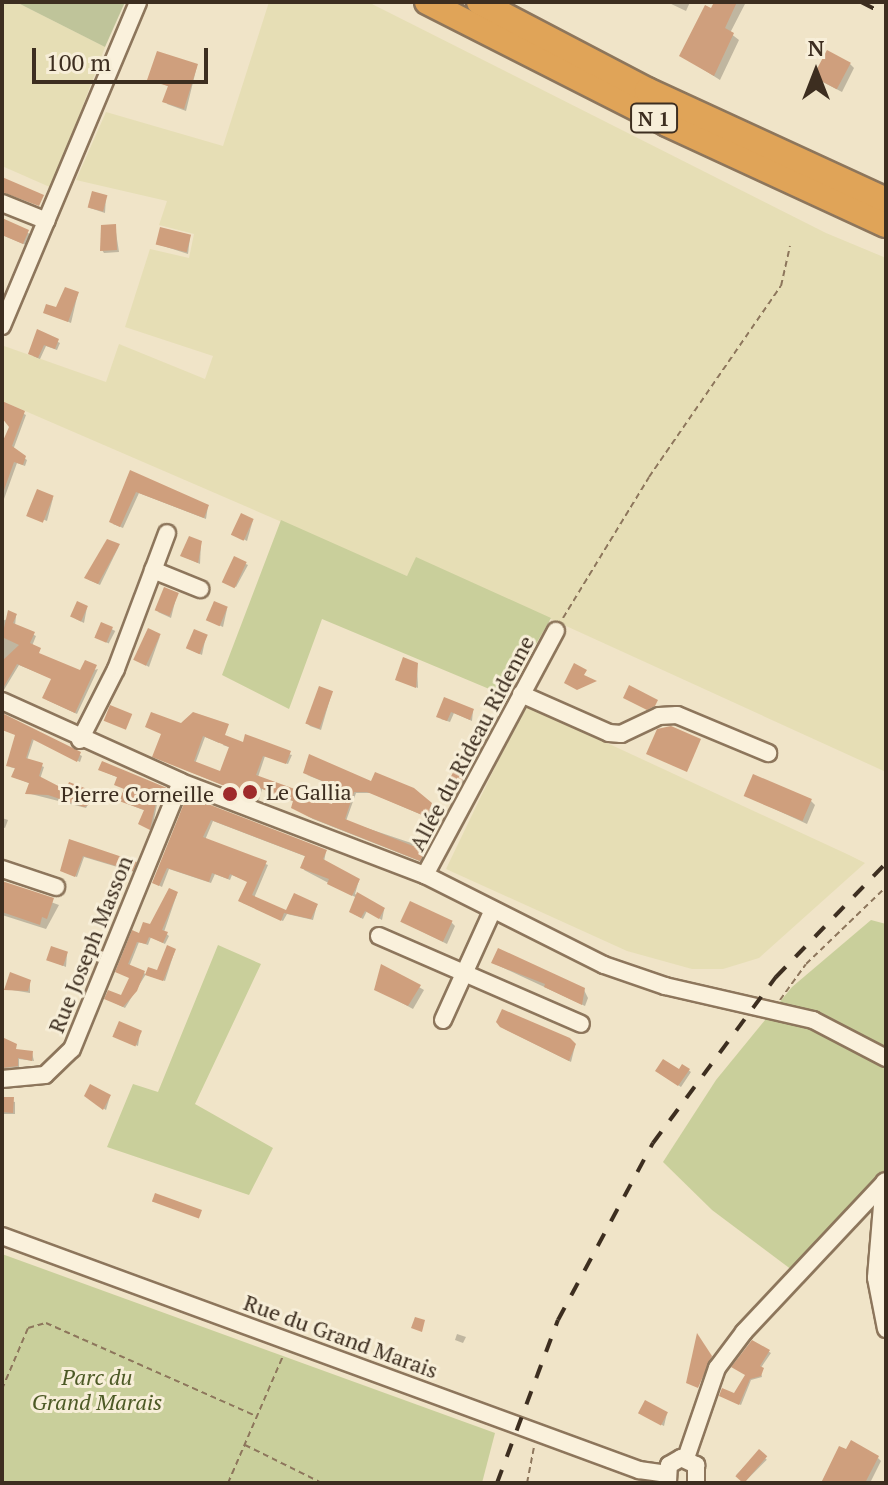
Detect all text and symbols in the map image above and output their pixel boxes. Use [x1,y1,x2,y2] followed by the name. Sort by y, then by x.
[36,32,212,82] scale bar
[776,32,856,112] north arrow
[808,33,824,62] text: N
[46,46,111,78] text: 100 m
[630,102,678,134] road number: N 1
[403,631,539,855] street label: Allée du Rideau Ridenne
[266,779,352,805] place label: Le Gallia
[61,781,214,807] place label: Pierre Corneille
[241,783,259,801] marker: Le Gallia
[221,785,239,803] marker: Pierre Corneille
[42,852,138,1036] street label: Rue Joseph Masson
[240,1289,442,1383] street label: Rue du Grand Marais
[32,1363,162,1414] park label: Parc du Grand Marais

